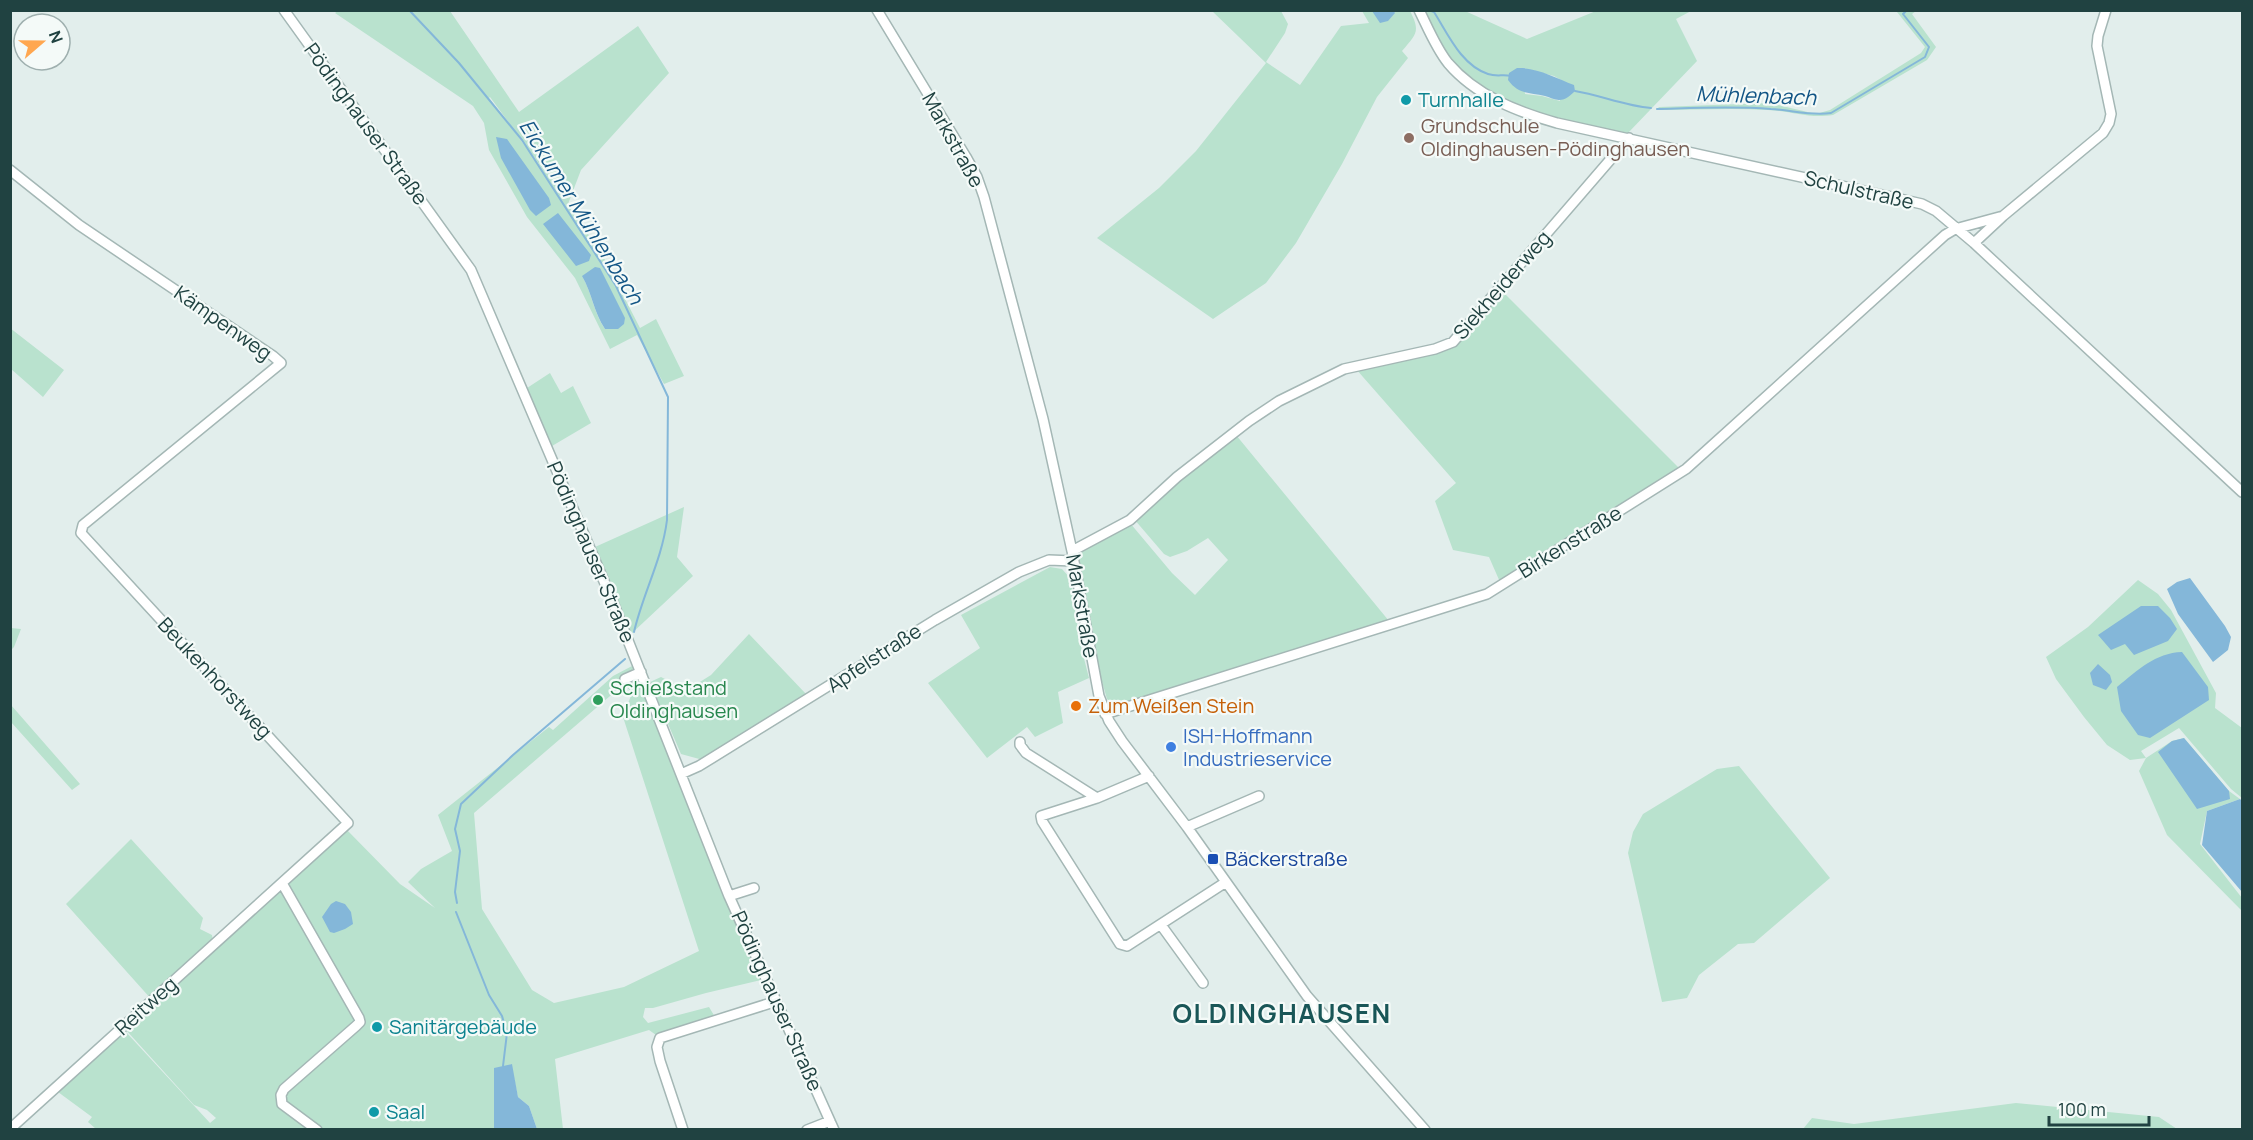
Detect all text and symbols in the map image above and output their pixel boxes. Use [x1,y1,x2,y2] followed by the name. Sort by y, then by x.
[12,12,72,72] north arrow
[44,28,68,46] text: N
[298,37,434,210] street label: Pödinghauser Straße
[1696,79,1818,111] water label: Mühlenbach
[1418,86,1504,113] place label: Turnhalle
[916,87,991,192] street label: Markstraße
[1399,93,1413,107] marker: Turnhalle
[1421,112,1690,162] place label: Grundschule Oldinghausen-Pödinghausen
[513,114,651,311] water label: Eickumer Mühlenbach
[1402,131,1416,145] marker: Grundschule Oldinghausen-Pödinghausen
[1802,164,1917,215] street label: Schulstraße
[1447,224,1556,345] street label: Siekheiderweg
[169,279,278,366] street label: Kämpenweg
[541,457,642,646] street label: Pödinghauser Straße
[1513,499,1627,584] street label: Birkenstraße
[1060,552,1105,660] street label: Markstraße
[152,611,279,744] street label: Beukenhorstweg
[821,617,926,698] street label: Apfelstraße
[610,674,738,724] place label: Schießstand Oldinghausen
[1088,692,1254,719] place label: Zum Weißen Stein
[591,693,605,707] marker: Schießstand Oldinghausen
[1069,699,1083,713] marker: Zum Weißen Stein
[1183,722,1332,772] place label: ISH-Hoffmann Industrieservice
[1164,740,1178,754] marker: ISH-Hoffmann Industrieservice
[1225,845,1348,872] place label: Bäckerstraße
[1206,852,1220,866] marker: Bäckerstraße
[726,907,829,1095] street label: Pödinghauser Straße
[109,970,183,1041] street label: Reitweg
[1172,995,1392,1031] district label: OLDINGHAUSEN
[389,1013,537,1040] place label: Sanitärgebäude
[370,1020,384,1034] marker: Sanitärgebäude
[2049,1089,2150,1127] scale bar
[2058,1097,2106,1121] text: 100 m
[386,1098,425,1125] place label: Saal
[367,1105,381,1119] marker: Saal

